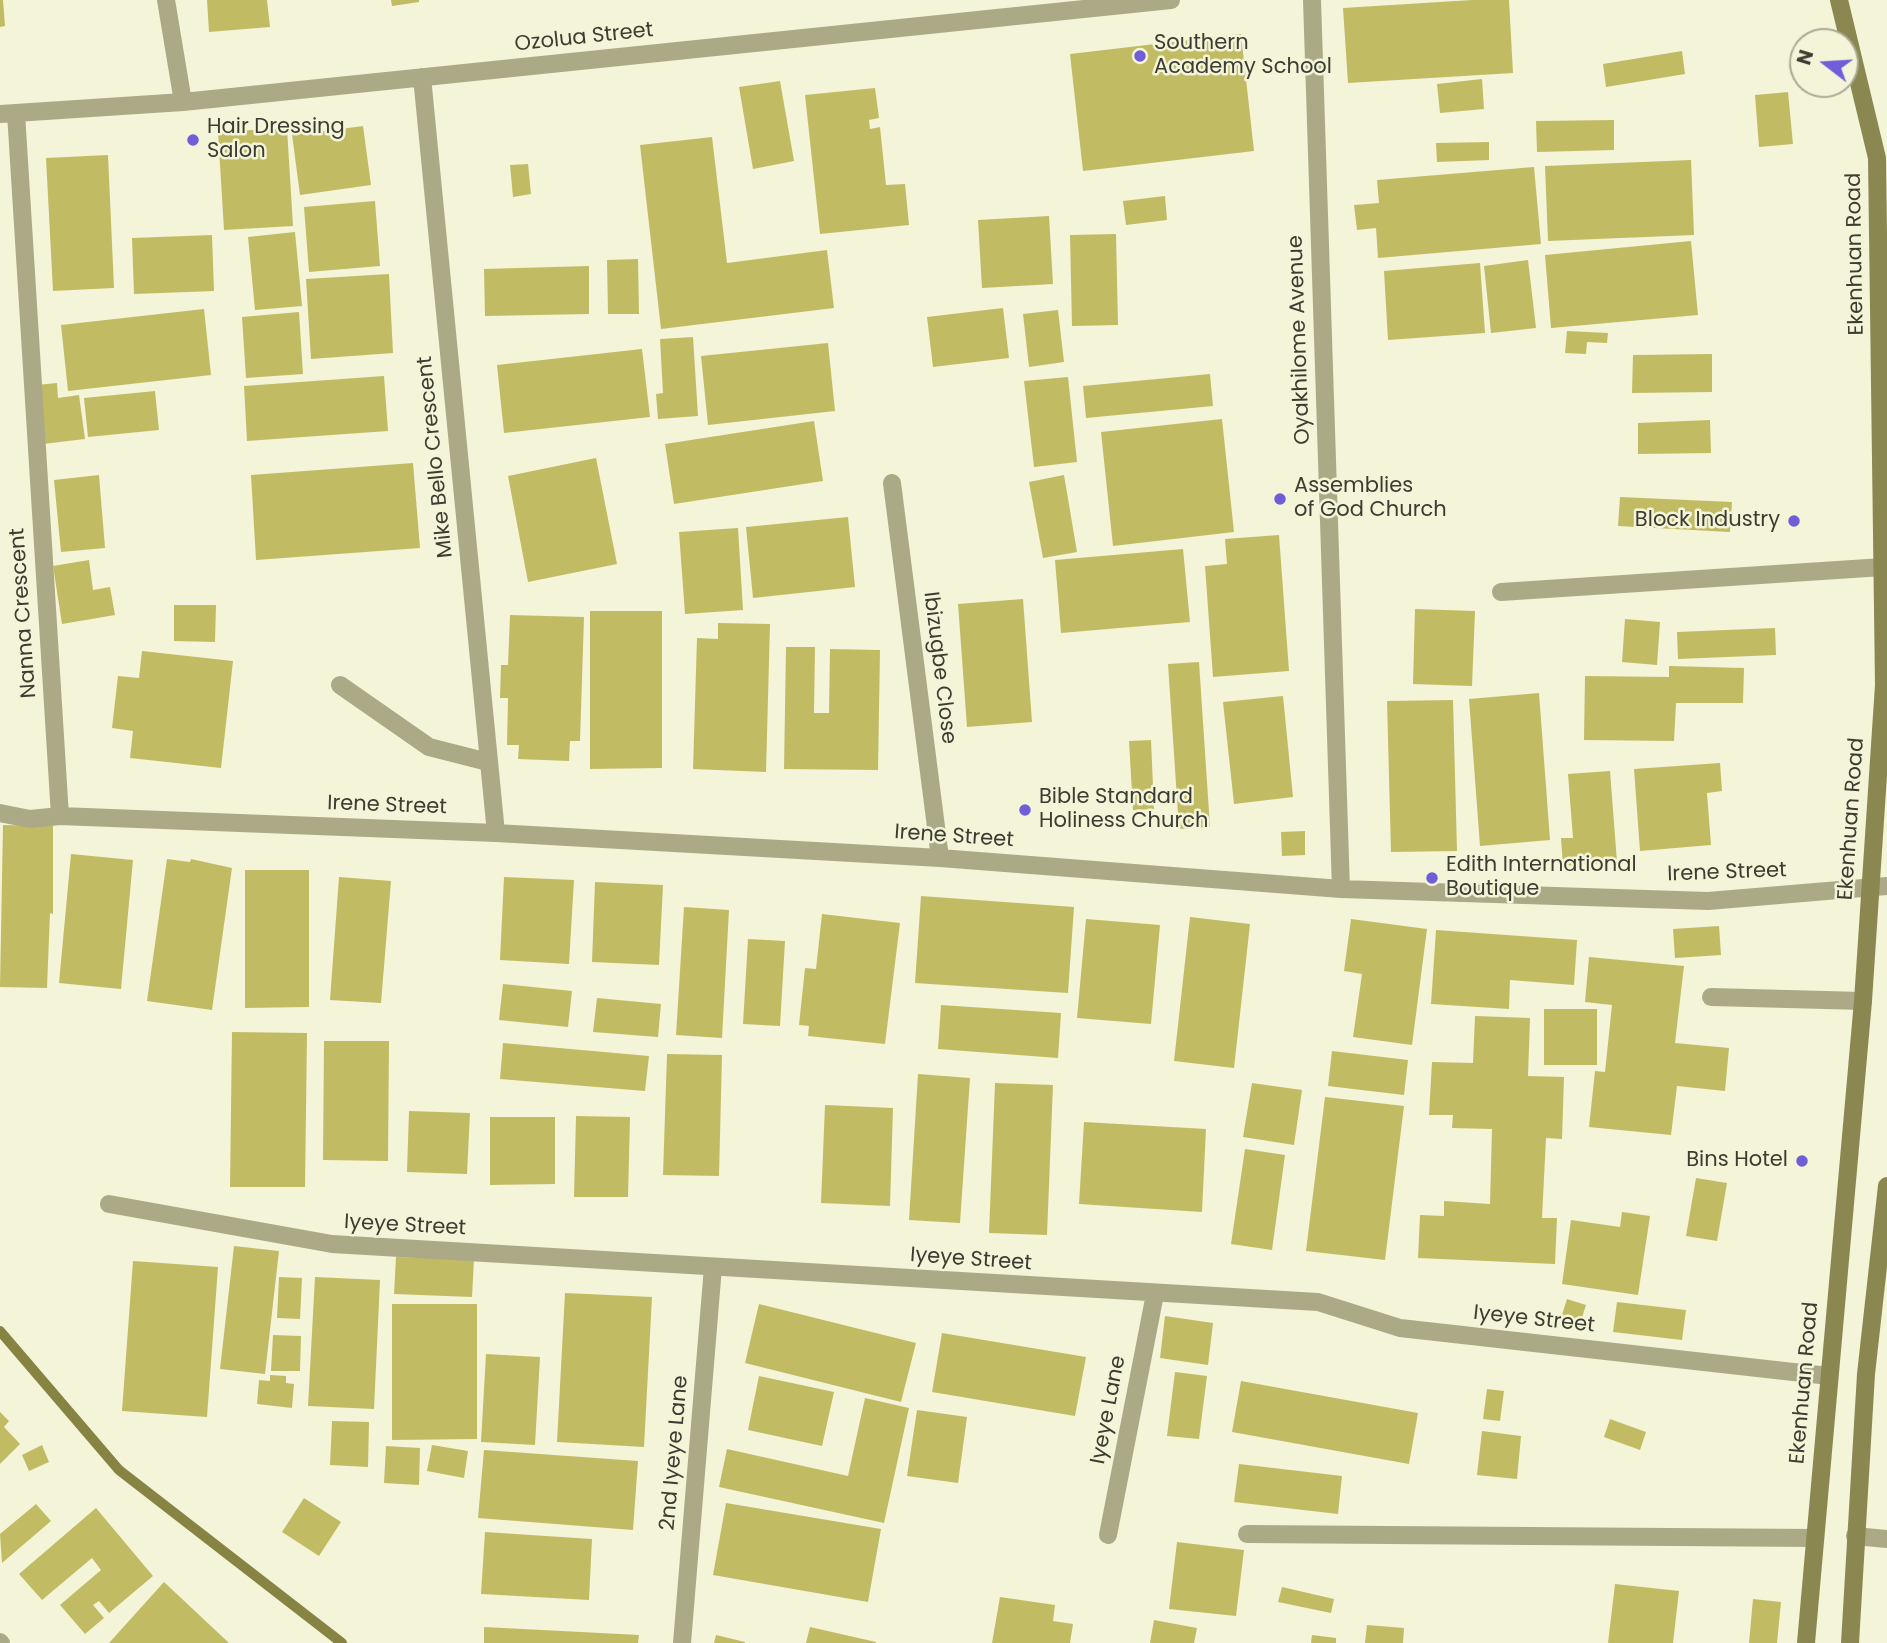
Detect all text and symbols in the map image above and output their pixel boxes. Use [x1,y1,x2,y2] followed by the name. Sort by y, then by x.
[513,18,655,58] street label: Ozolua Street
[1789,28,1859,98] north arrow
[1154,31,1332,81] place label: Southern Academy School
[1790,47,1820,68] text: N
[1132,48,1148,64] marker: Southern Academy School
[207,115,345,165] place label: Hair Dressing Salon
[185,132,201,148] marker: Hair Dressing Salon
[1842,172,1870,336] street label: Ekenhuan Road
[1284,235,1316,445] street label: Oyakhilome Avenue
[413,355,459,559] street label: Mike Bello Crescent
[1294,474,1447,524] place label: Assemblies of God Church
[1272,491,1288,507] marker: Assemblies of God Church
[1635,508,1780,534] place label: Block Industry
[1786,513,1802,529] marker: Block Industry
[5,527,43,699] street label: Nanna Crescent
[917,590,961,746] street label: Ibizugbe Close
[1834,737,1870,901] street label: Ekenhuan Road
[1039,785,1208,835] place label: Bible Standard Holiness Church
[327,791,447,821] street label: Irene Street
[1017,802,1033,818] marker: Bible Standard Holiness Church
[893,820,1015,854] street label: Irene Street
[1446,853,1637,903] place label: Edith International Boutique
[1667,858,1787,888] street label: Irene Street
[1424,870,1440,886] marker: Edith International Boutique
[1686,1148,1788,1174] place label: Bins Hotel
[1794,1153,1810,1169] marker: Bins Hotel
[343,1210,467,1242] street label: Iyeye Street
[909,1243,1033,1277] street label: Iyeye Street
[1472,1301,1596,1339] street label: Iyeye Street
[1785,1301,1825,1465] street label: Ekenhuan Road
[1086,1354,1132,1466] street label: Iyeye Lane
[656,1374,694,1532] street label: 2nd Iyeye Lane

